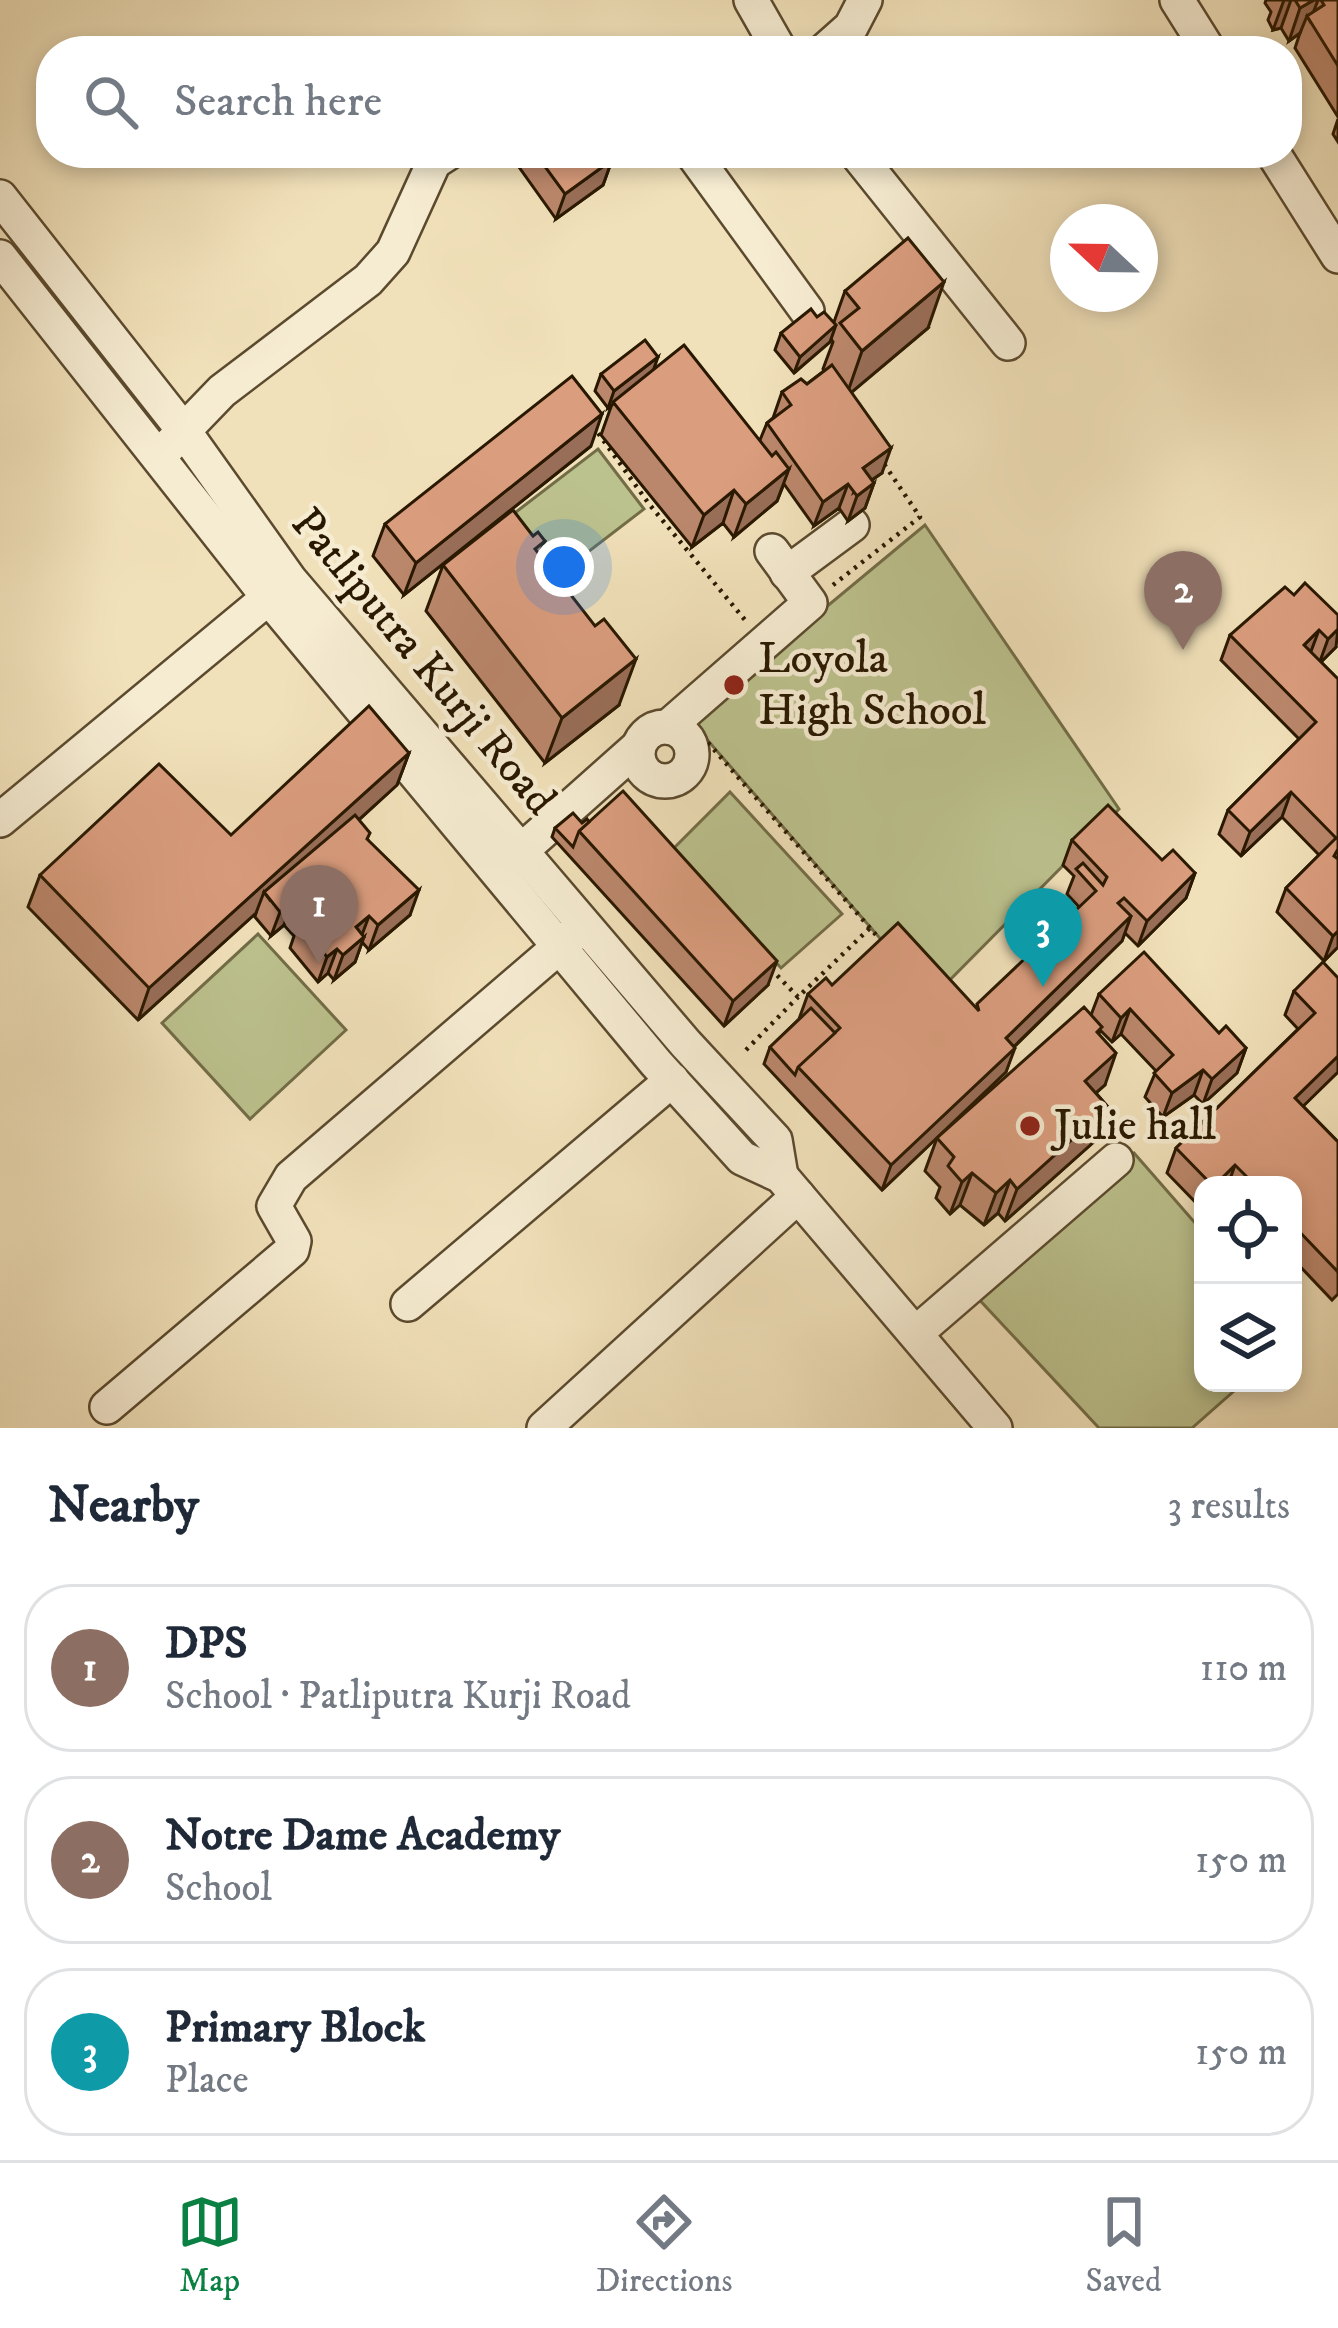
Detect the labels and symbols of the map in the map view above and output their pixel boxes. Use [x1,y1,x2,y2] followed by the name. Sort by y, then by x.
[1050,204,1158,312] north arrow
[278,497,568,827] street label: Patliputra Kurji Road
[534,537,594,597] your location
[1144,551,1222,650] pin: 2
[758,631,987,739] place label: Loyola High School
[721,672,747,698] marker: Loyola High School
[280,865,358,964] pin: 1
[1004,888,1082,987] pin: 3
[1050,1098,1216,1154] place label: Julie hall
[1017,1113,1043,1139] marker: Julie hall

